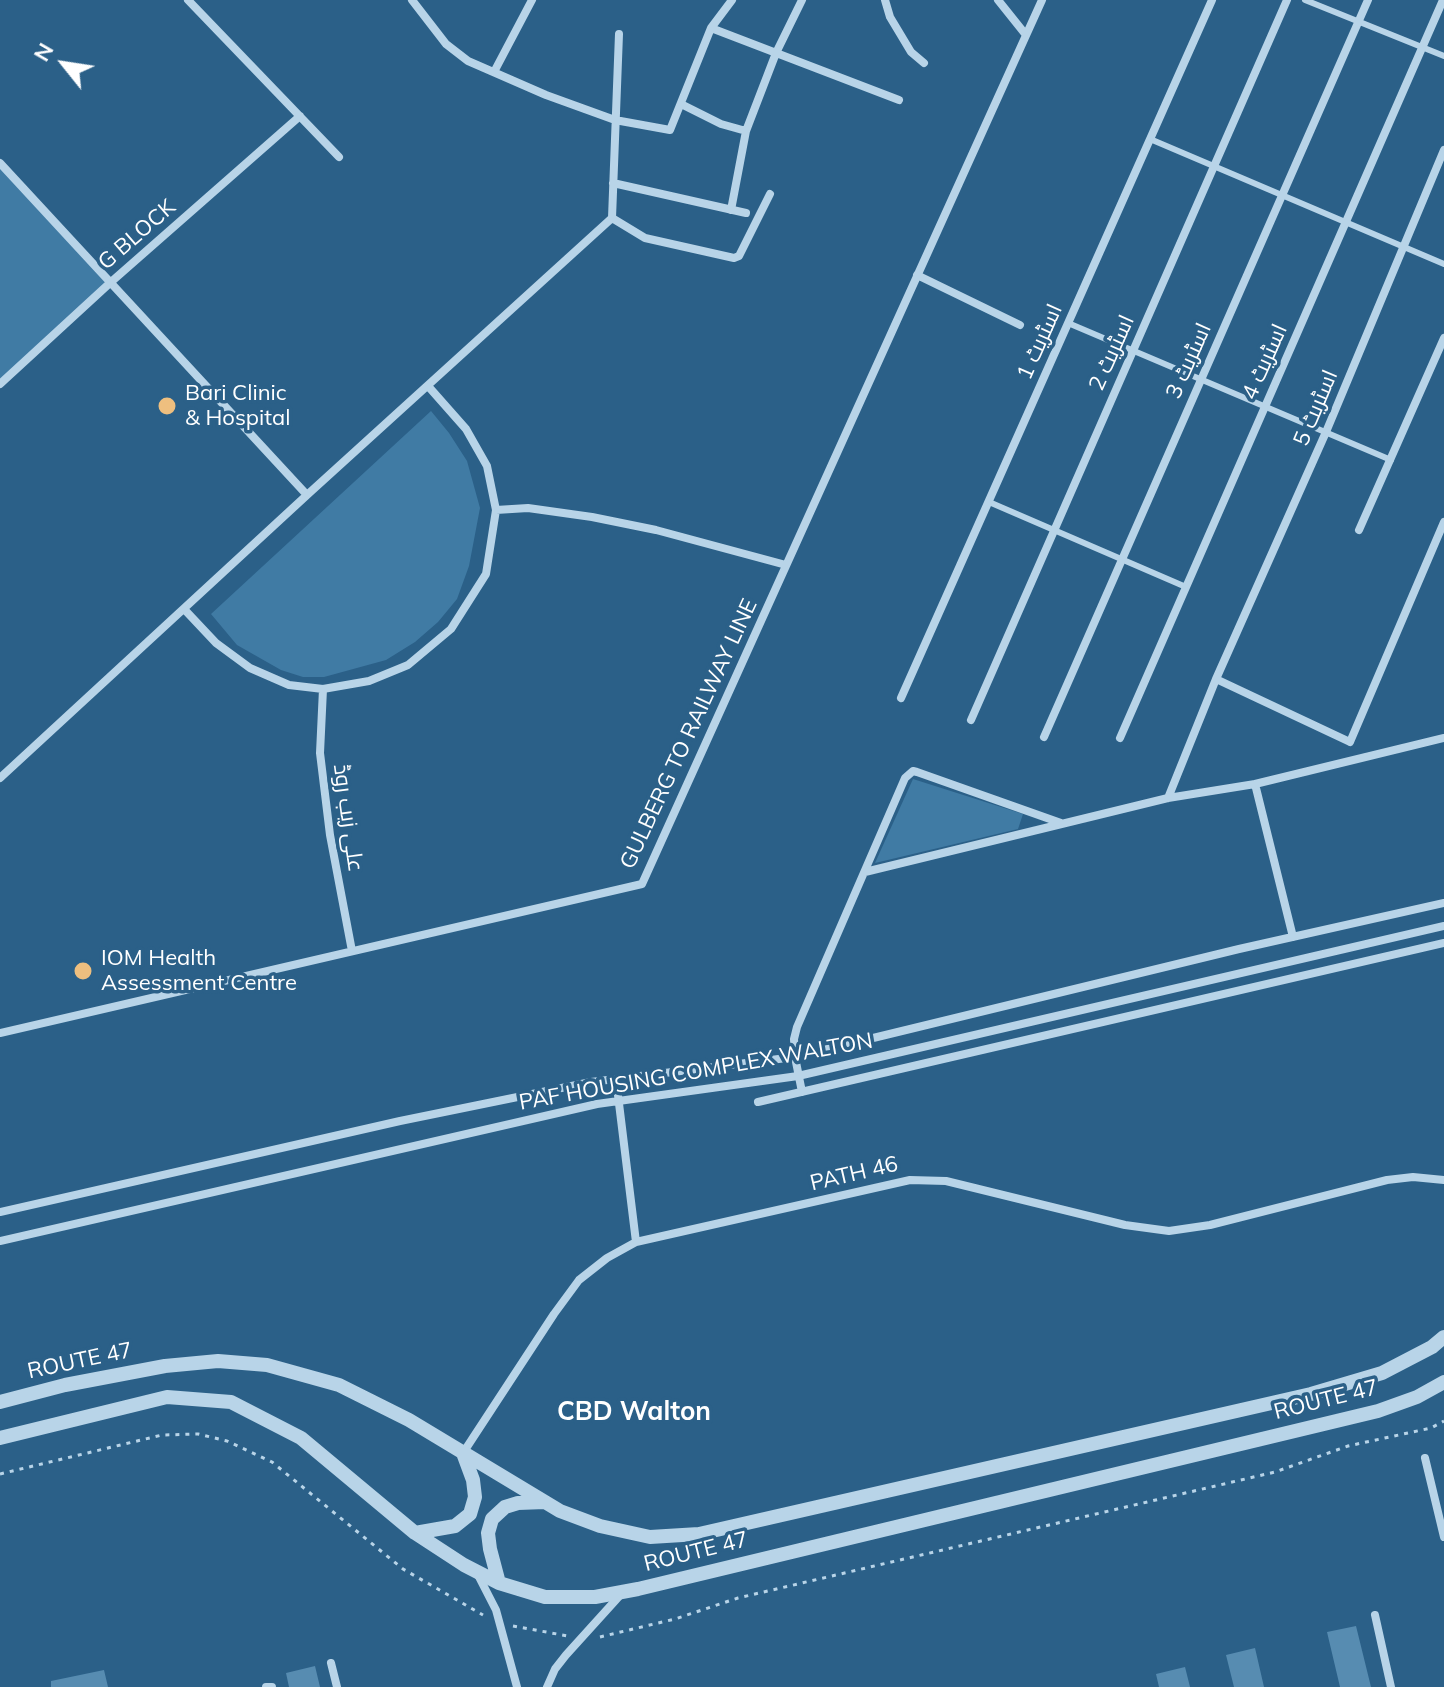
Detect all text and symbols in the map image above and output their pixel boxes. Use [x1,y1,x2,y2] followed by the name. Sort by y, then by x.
[24,24,104,104] north arrow
[27,38,59,66] text: N
[93,194,181,276] street label: G BLOCK
[1012,300,1068,384] street label: اسٹریٹ 1
[1084,311,1140,395] street label: اسٹریٹ 2
[1161,319,1217,403] street label: اسٹریٹ 3
[1237,320,1293,404] street label: اسٹریٹ 4
[1288,366,1344,450] street label: اسٹریٹ 5
[185,380,290,432] place label: Bari Clinic & Hospital
[156,395,178,417] marker: Bari Clinic & Hospital
[615,595,763,873] street label: GULBERG TO RAILWAY LINE
[327,762,369,874] street label: علی زیب روڈ
[101,945,297,996] place label: IOM Health Assessment Centre
[72,960,94,982] marker: IOM Health Assessment Centre
[517,1028,875,1116] street label: PAF HOUSING COMPLEX WALTON
[807,1151,901,1197] street label: PATH 46
[25,1337,135,1385] street label: ROUTE 47
[1271,1374,1381,1426] street label: ROUTE 47
[557,1396,711,1428] district label: CBD Walton
[641,1526,751,1578] street label: ROUTE 47

